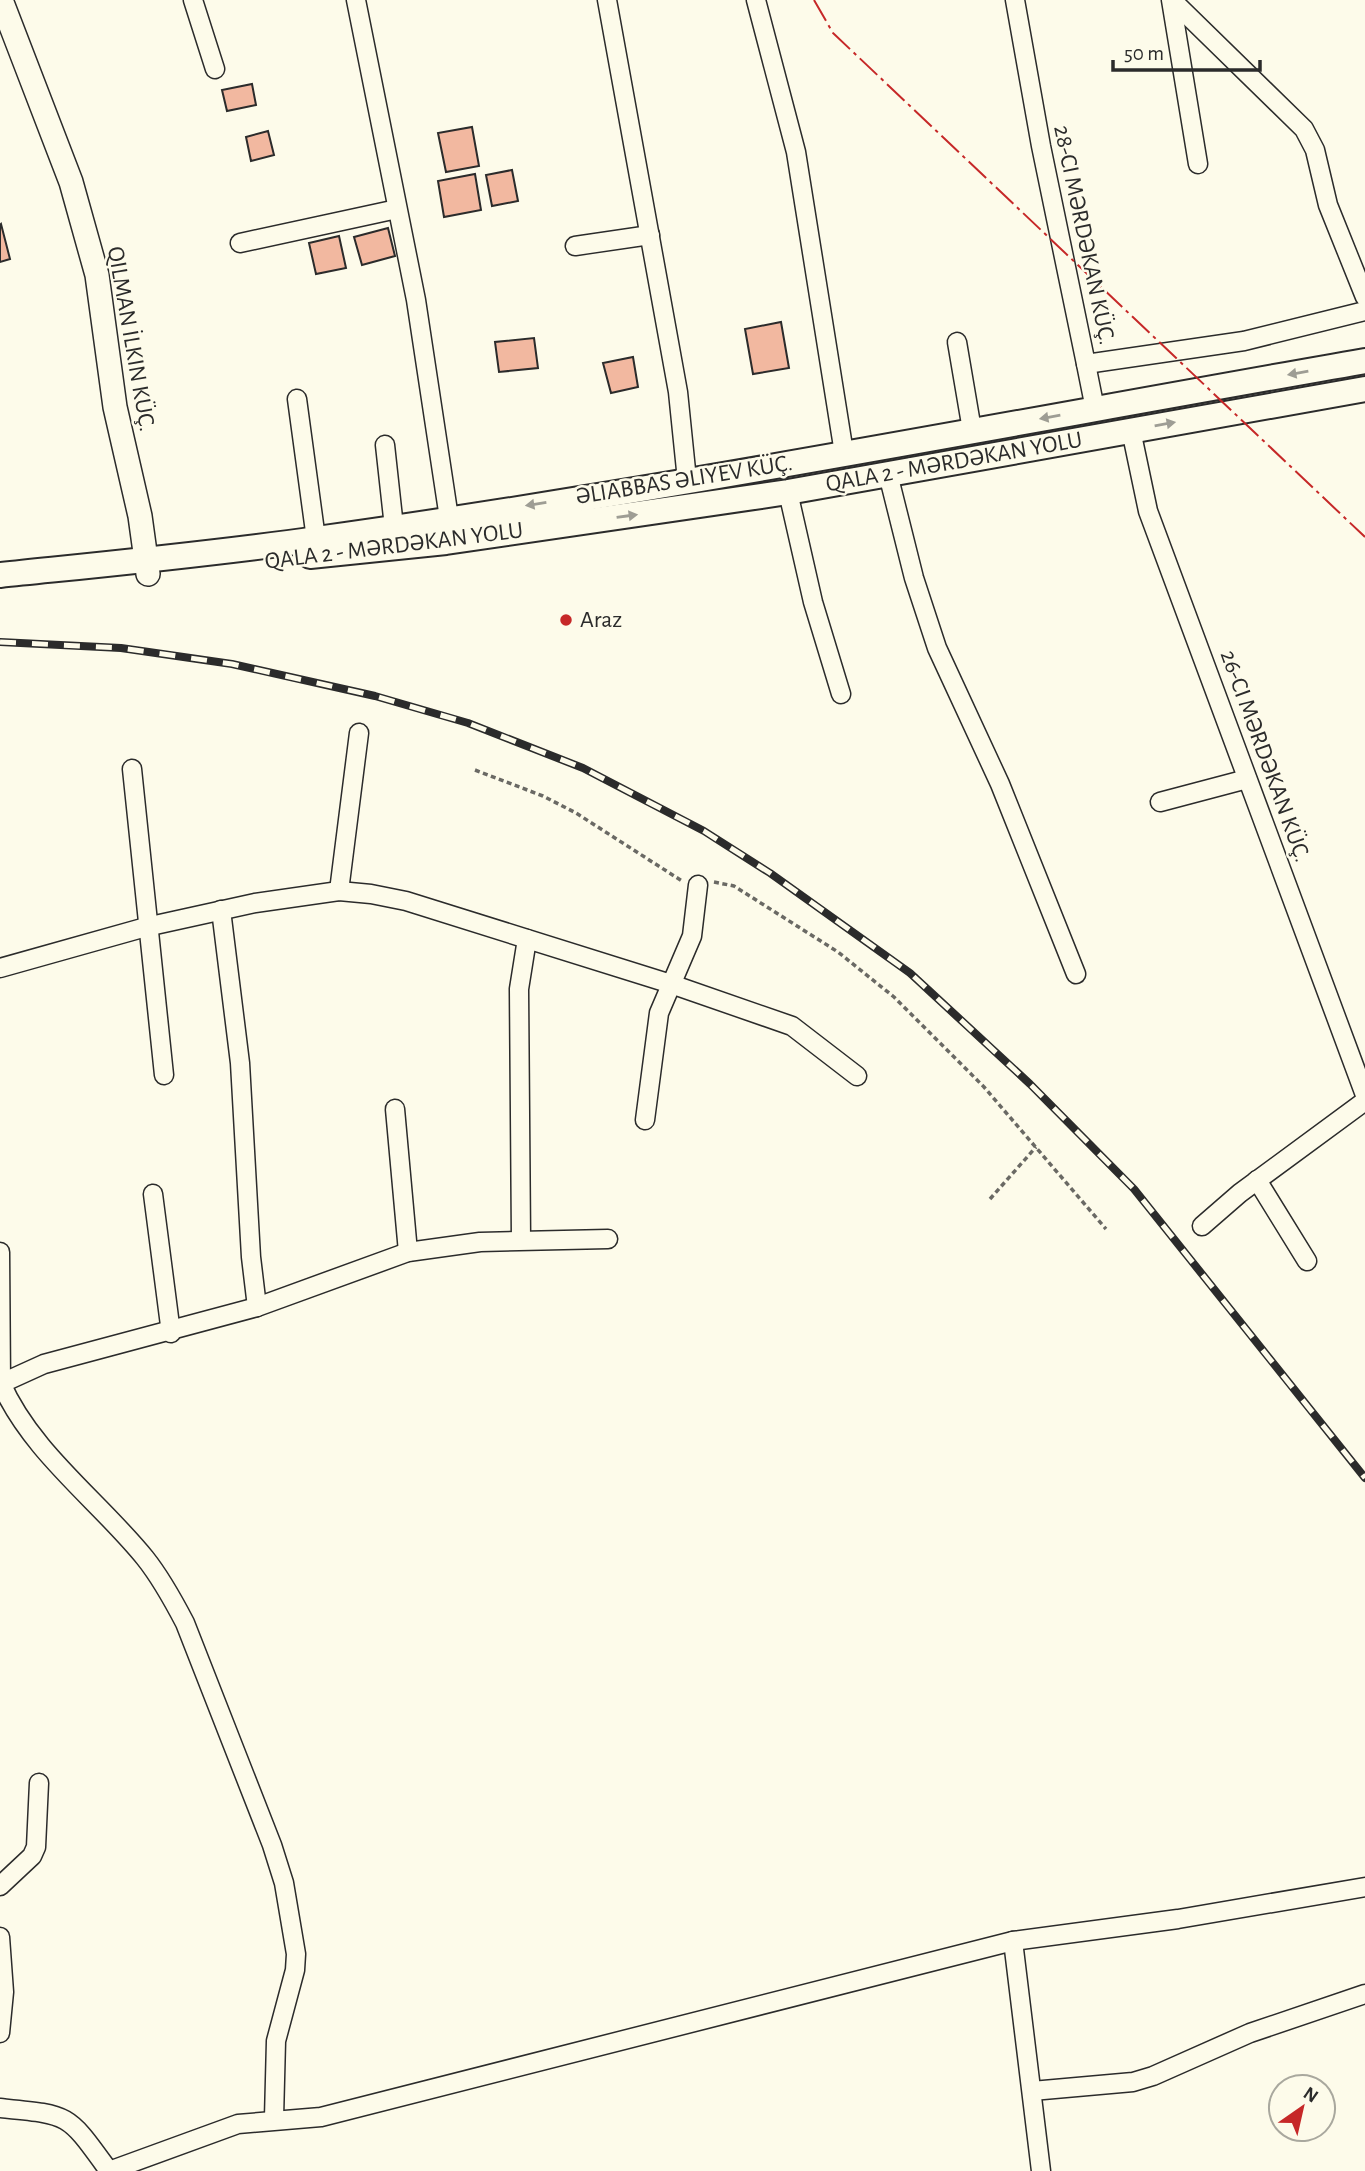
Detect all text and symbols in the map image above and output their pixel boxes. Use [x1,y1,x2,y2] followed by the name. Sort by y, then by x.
[1113,28,1260,72] scale bar
[1124,43,1164,64] text: 50 m
[1049,123,1120,347] street label: 28-CI MƏRDƏKAN KÜÇ.
[103,244,160,433] street label: QILMAN İLKIN KÜÇ.
[1287,368,1309,379] one-way arrow
[1039,411,1061,422] one-way arrow
[1154,418,1176,429] one-way arrow
[824,428,1084,496] street label: QALA 2 - MƏRDƏKAN YOLU
[574,450,794,509] street label: ƏLIABBAS ƏLIYEV KÜÇ.
[524,499,546,510] one-way arrow
[616,510,638,521] one-way arrow
[264,518,524,574] street label: QALA 2 - MƏRDƏKAN YOLU
[580,608,622,632] place label: Araz
[558,612,574,628] marker: Araz
[1216,647,1315,865] street label: 26-CI MƏRDƏKAN KÜÇ.
[1267,2073,1337,2143] north arrow
[1300,2084,1321,2107] text: N

